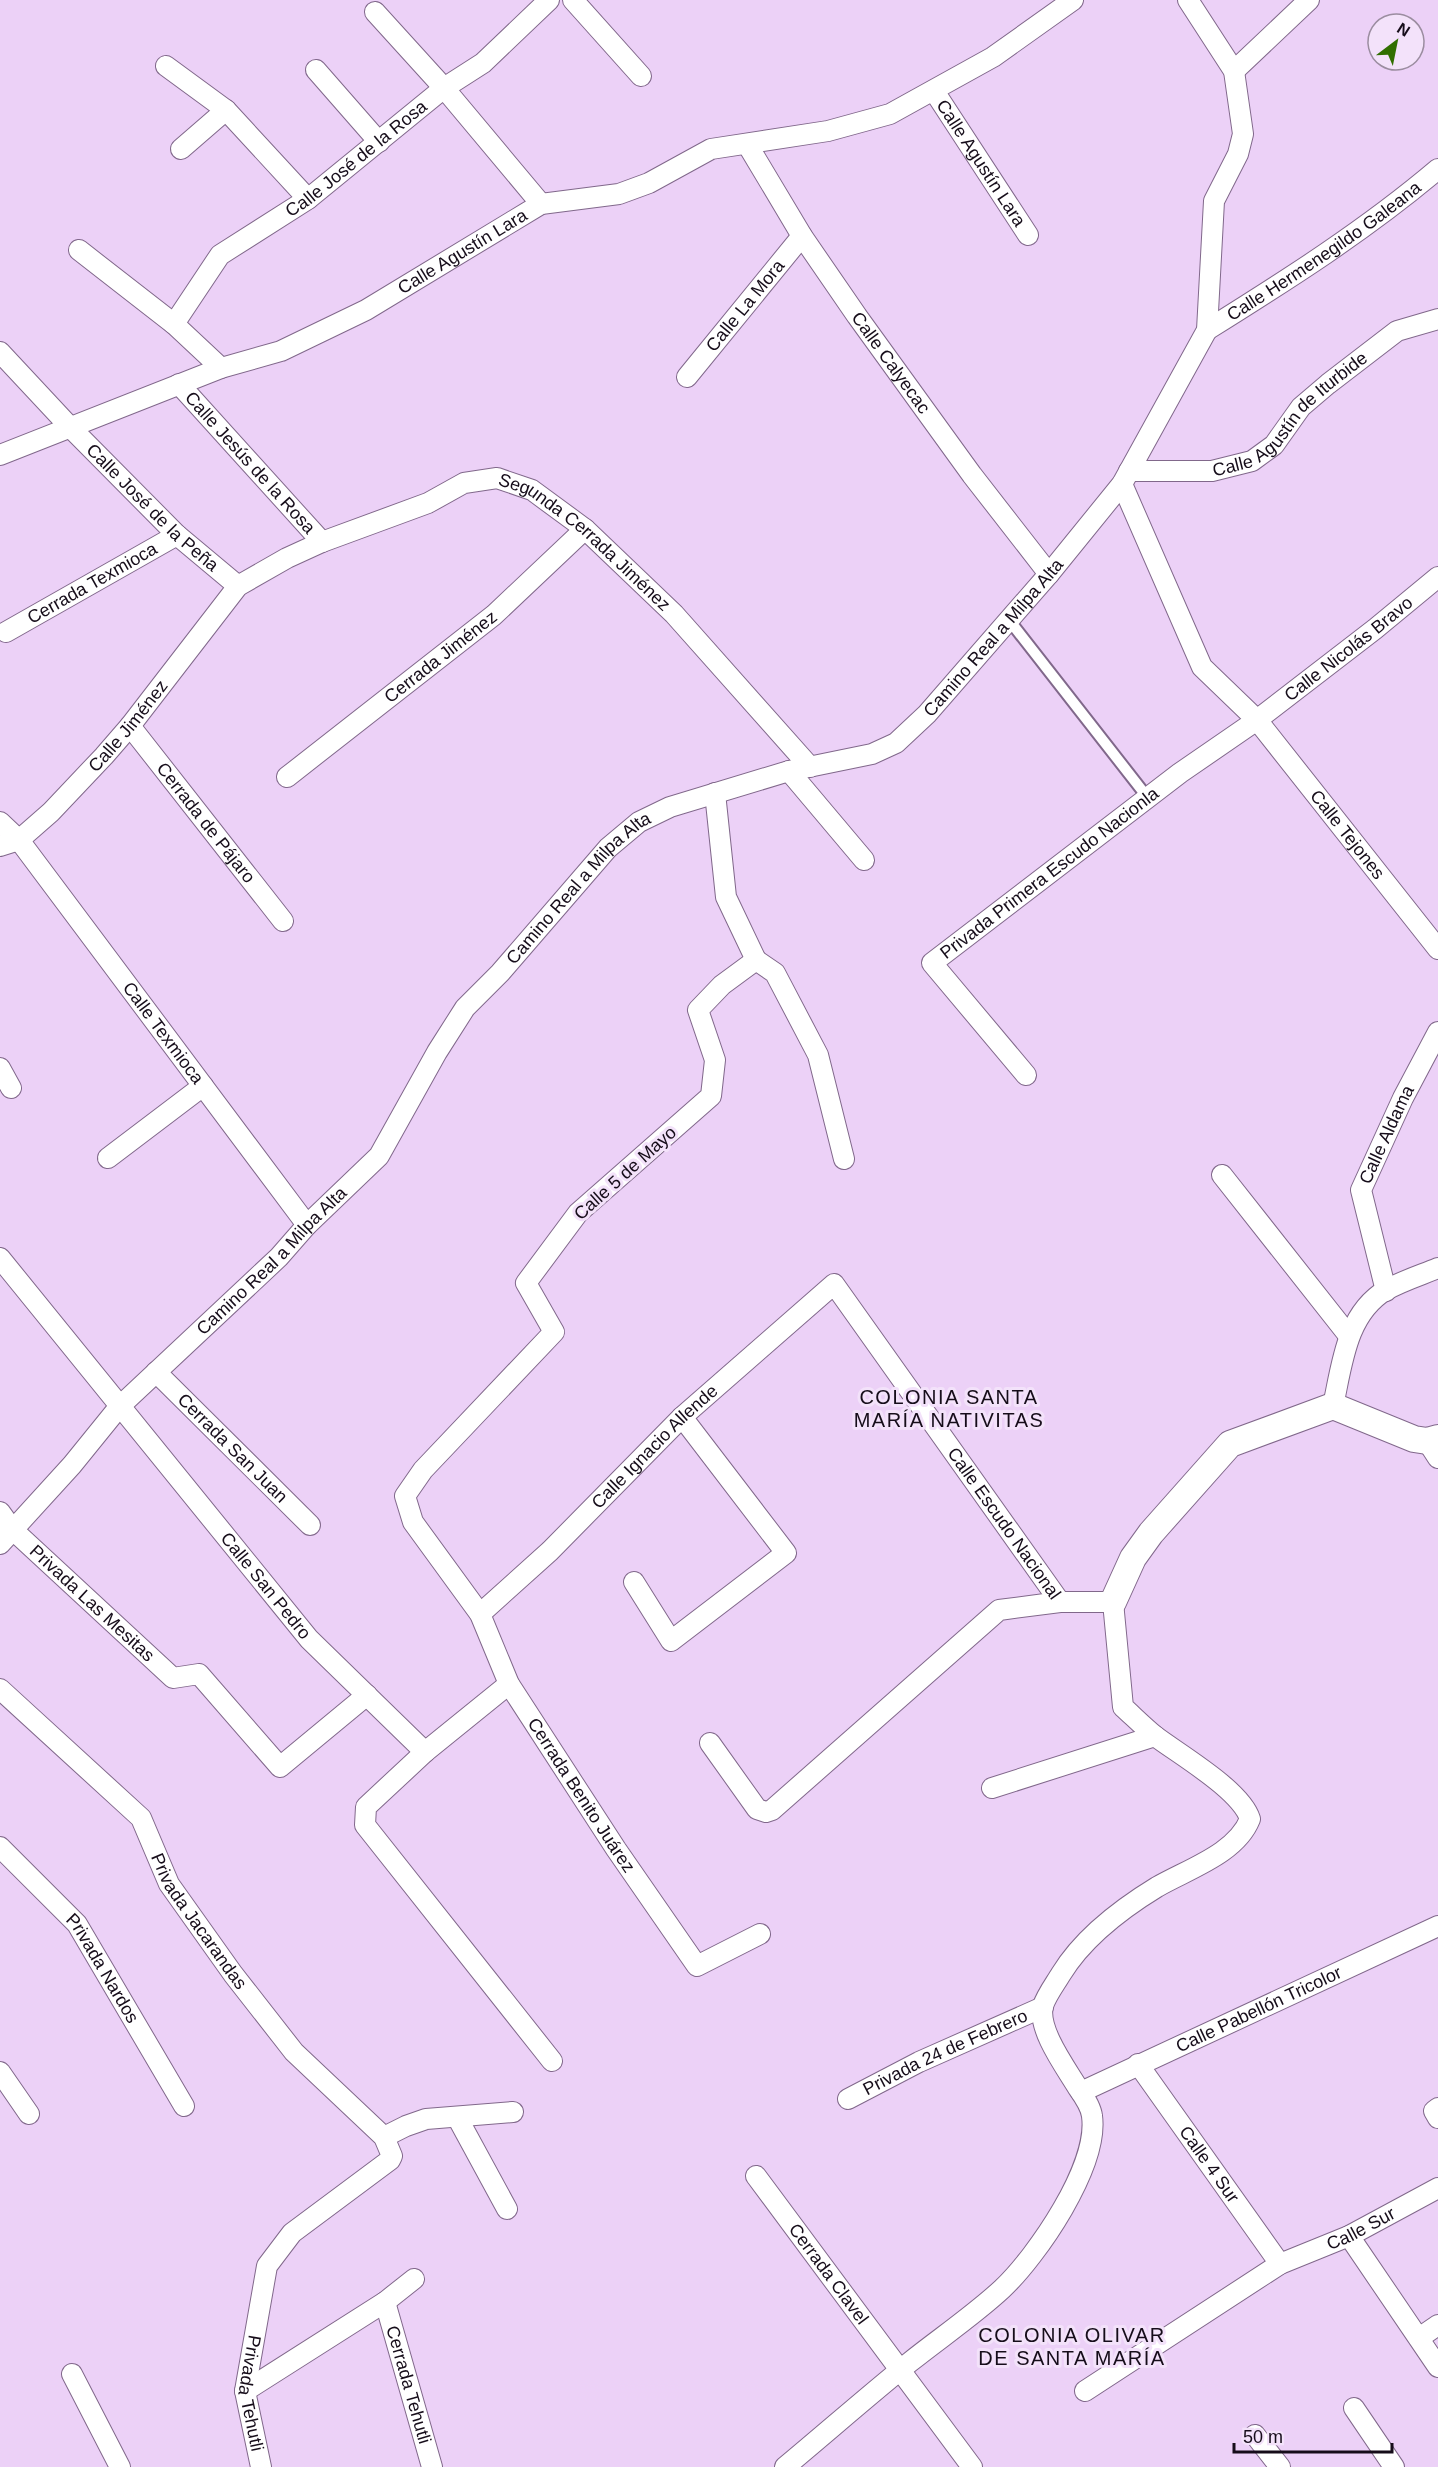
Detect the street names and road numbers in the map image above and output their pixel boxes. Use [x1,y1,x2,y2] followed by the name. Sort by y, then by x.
[282,96,432,221] street label: Calle José de la Rosa
[932,96,1030,231] street label: Calle Agustín Lara
[1223,177,1426,325] street label: Calle Hermenegildo Galeana
[394,204,531,298] street label: Calle Agustín Lara
[702,255,789,355] street label: Calle La Mora
[848,308,934,417] street label: Calle Calyecac
[1210,348,1371,480] street label: Calle Agustín de Iturbide
[181,388,320,538] street label: Calle Jesús de la Rosa
[82,440,223,576] street label: Calle José de la Peña
[496,469,674,615] street label: Segunda Cerrada Jiménez
[24,538,161,628] street label: Cerrada Texmioca
[919,554,1068,721] street label: Camino Real a Milpa Alta
[1280,592,1416,705] street label: Calle Nicolás Bravo
[380,607,501,707] street label: Cerrada Jiménez
[84,676,172,776] street label: Calle Jiménez
[153,759,259,887] street label: Cerrada de Pájaro
[936,783,1163,963] street label: Privada Primera Escudo Nacionla
[1306,786,1389,883] street label: Calle Tejones
[502,808,655,968] street label: Camino Real a Milpa Alta
[119,978,208,1088] street label: Calle Texmioca
[1355,1081,1418,1187] street label: Calle Aldama
[570,1122,680,1224] street label: Calle 5 de Mayo
[193,1182,351,1339] street label: Camino Real a Milpa Alta
[588,1381,722,1513] street label: Calle Ignacio Allende
[174,1390,292,1507] street label: Cerrada San Juan
[944,1444,1065,1603] street label: Calle Escudo Nacional
[217,1529,315,1643] street label: Calle San Pedro
[26,1541,158,1666] street label: Privada Las Mesitas
[524,1714,639,1876] street label: Cerrada Benito Juárez
[147,1850,251,1993] street label: Privada Jacarandas
[62,1909,143,2027] street label: Privada Nardos
[1173,1962,1345,2056] street label: Calle Pabellón Tricolor
[860,2005,1031,2099] street label: Privada 24 de Febrero
[1175,2122,1243,2206] street label: Calle 4 Sur
[1324,2203,1399,2254] street label: Calle Sur
[785,2220,873,2328] street label: Cerrada Clavel
[382,2323,435,2446] street label: Cerrada Tehutli
[234,2334,267,2453] street label: Privada Tehutli

